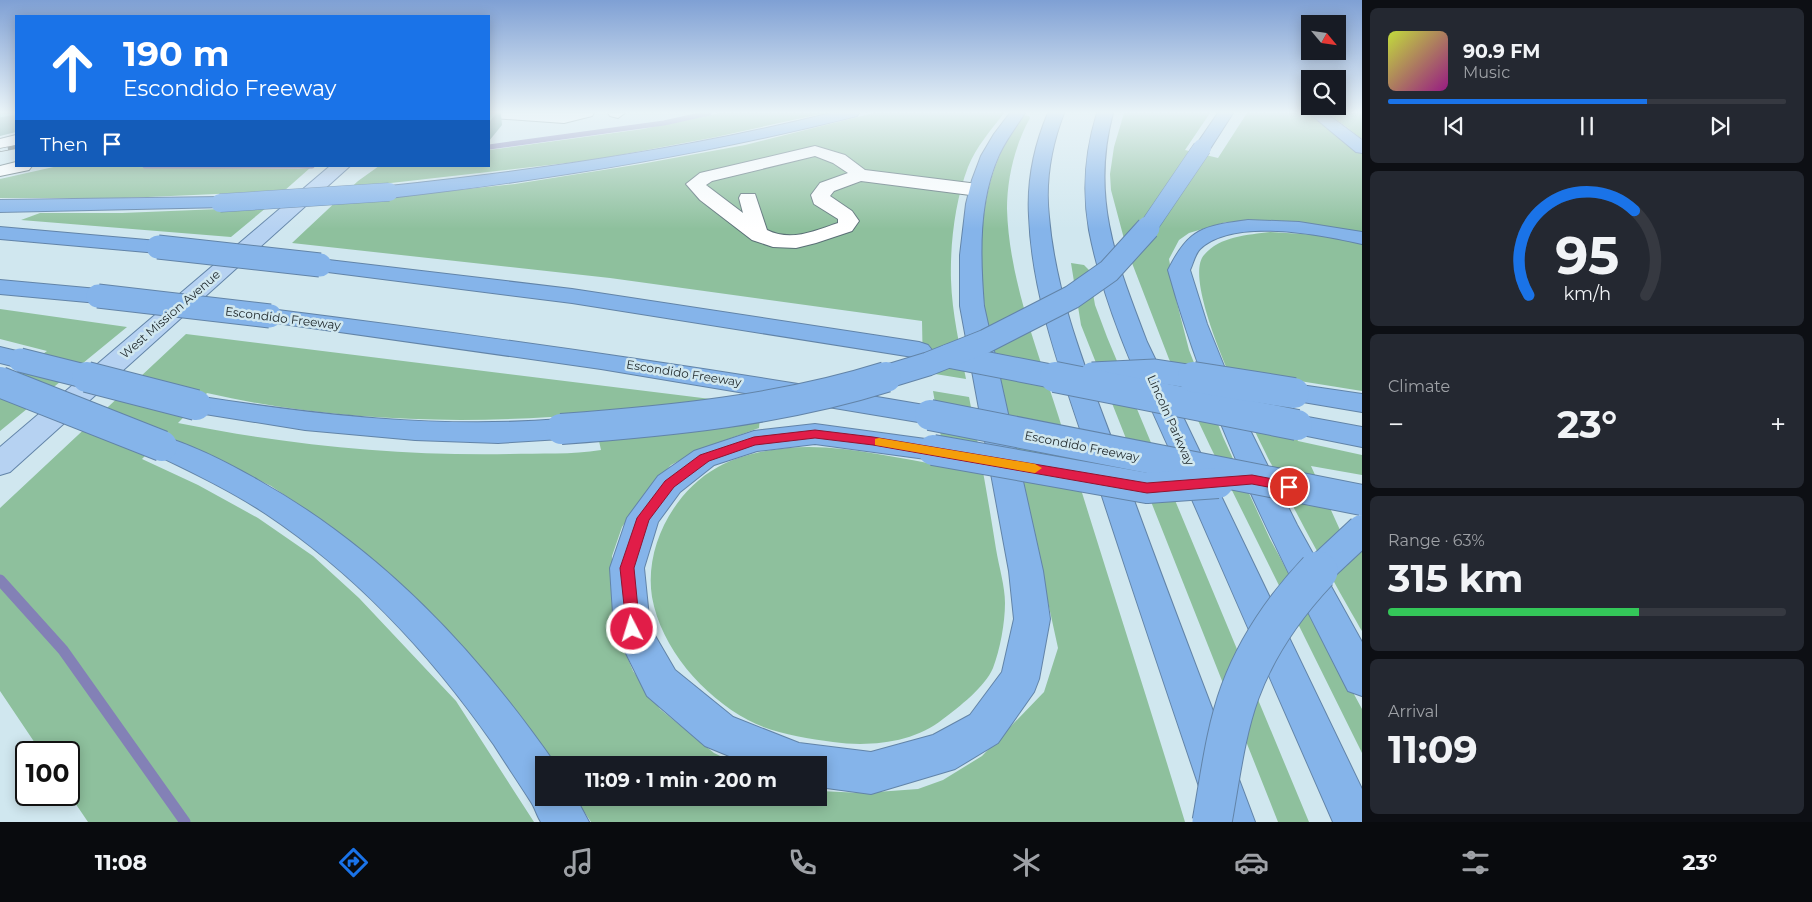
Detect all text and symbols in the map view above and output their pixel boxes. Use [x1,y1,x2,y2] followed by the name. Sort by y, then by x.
[1301,15,1346,60] north arrow
[1301,15,1346,115] map controls
[123,32,229,75] text: 190 m
[40,35,105,100] icon: ahead
[1463,40,1541,63] text: 90.9 FM
[1463,63,1510,82] text: Music
[1301,70,1346,115] button: search
[123,75,336,102] text: Escondido Freeway
[1440,112,1468,140] icon: previous
[1573,112,1601,140] icon: pause
[1706,112,1734,140] icon: next
[98,130,126,158] icon: arrive
[40,133,88,156] text: Then
[1555,224,1619,287] text: 95
[117,267,223,361] street label: West Mission Avenue
[1563,283,1611,304] text: km/h
[224,303,342,333] street label: Escondido Freeway
[625,356,743,390] street label: Escondido Freeway
[1144,372,1198,468] street label: Lincoln Parkway
[1388,377,1450,396] text: Climate
[1557,401,1617,448] text: 23°
[1388,407,1404,441] text: −
[1770,407,1786,441] text: +
[1023,428,1141,465] street label: Escondido Freeway
[1268,466,1310,508] pin
[1275,473,1303,501] icon: arrive
[1388,531,1485,550] text: Range · 63%
[1388,555,1523,602] text: 315 km
[605,602,657,654] position arrow
[1388,702,1438,721] text: Arrival
[1388,726,1478,773] text: 11:09
[15,741,80,806] speed limit sign: 100
[585,769,777,792] text: 11:09 · 1 min · 200 m
[336,845,371,880] icon: directions
[561,845,596,880] icon: music
[785,845,820,880] icon: phone
[1009,845,1044,880] icon: climate
[1234,845,1269,880] icon: car
[1458,845,1493,880] icon: filters
[95,849,147,876] text: 11:08
[1682,849,1717,876] text: 23°

